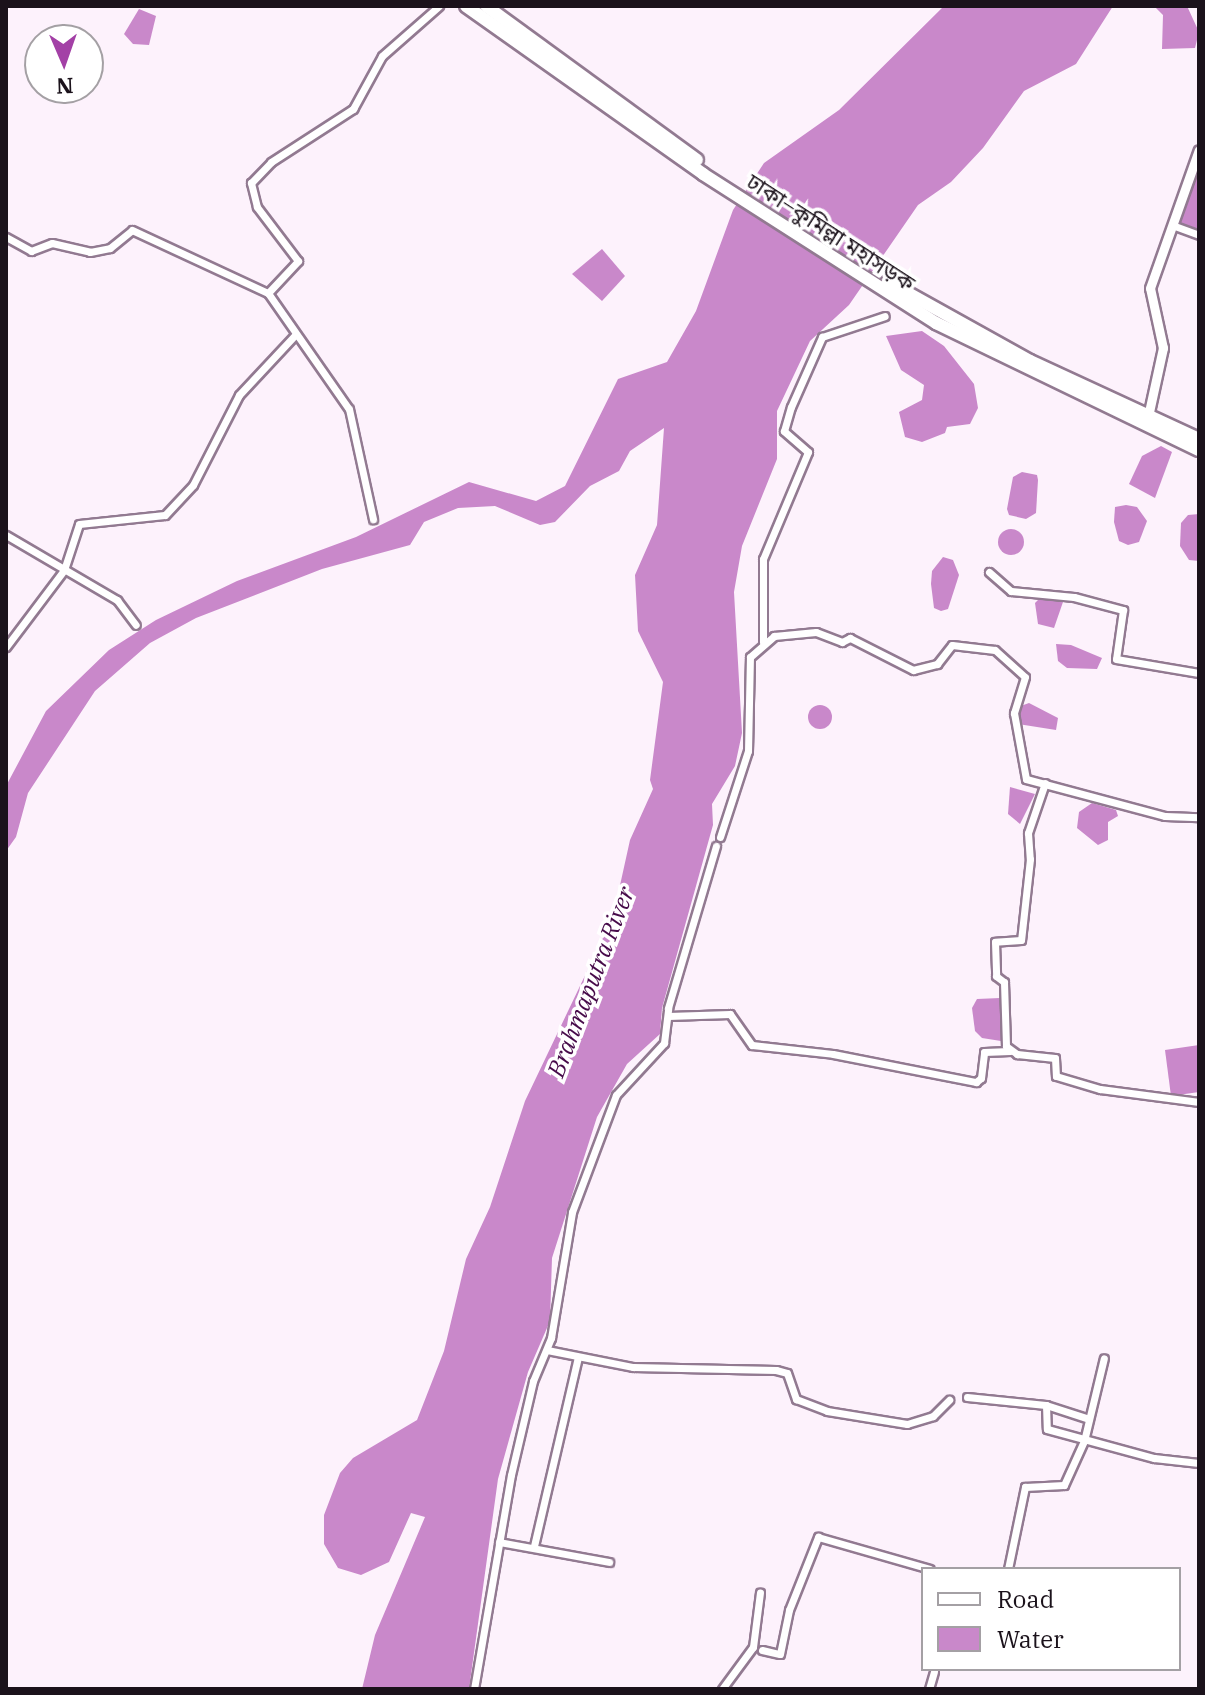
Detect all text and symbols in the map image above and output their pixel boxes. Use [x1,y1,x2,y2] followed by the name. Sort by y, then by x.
[24,24,104,104] north arrow
[56,72,74,101] text: N
[742,168,920,296] street label: ঢাকা–কুমিল্লা মহাসড়ক
[541,883,641,1081] water label: Brahmaputra River
[921,1567,1181,1671] legend
[997,1583,1054,1615] text: Road
[997,1623,1064,1655] text: Water

